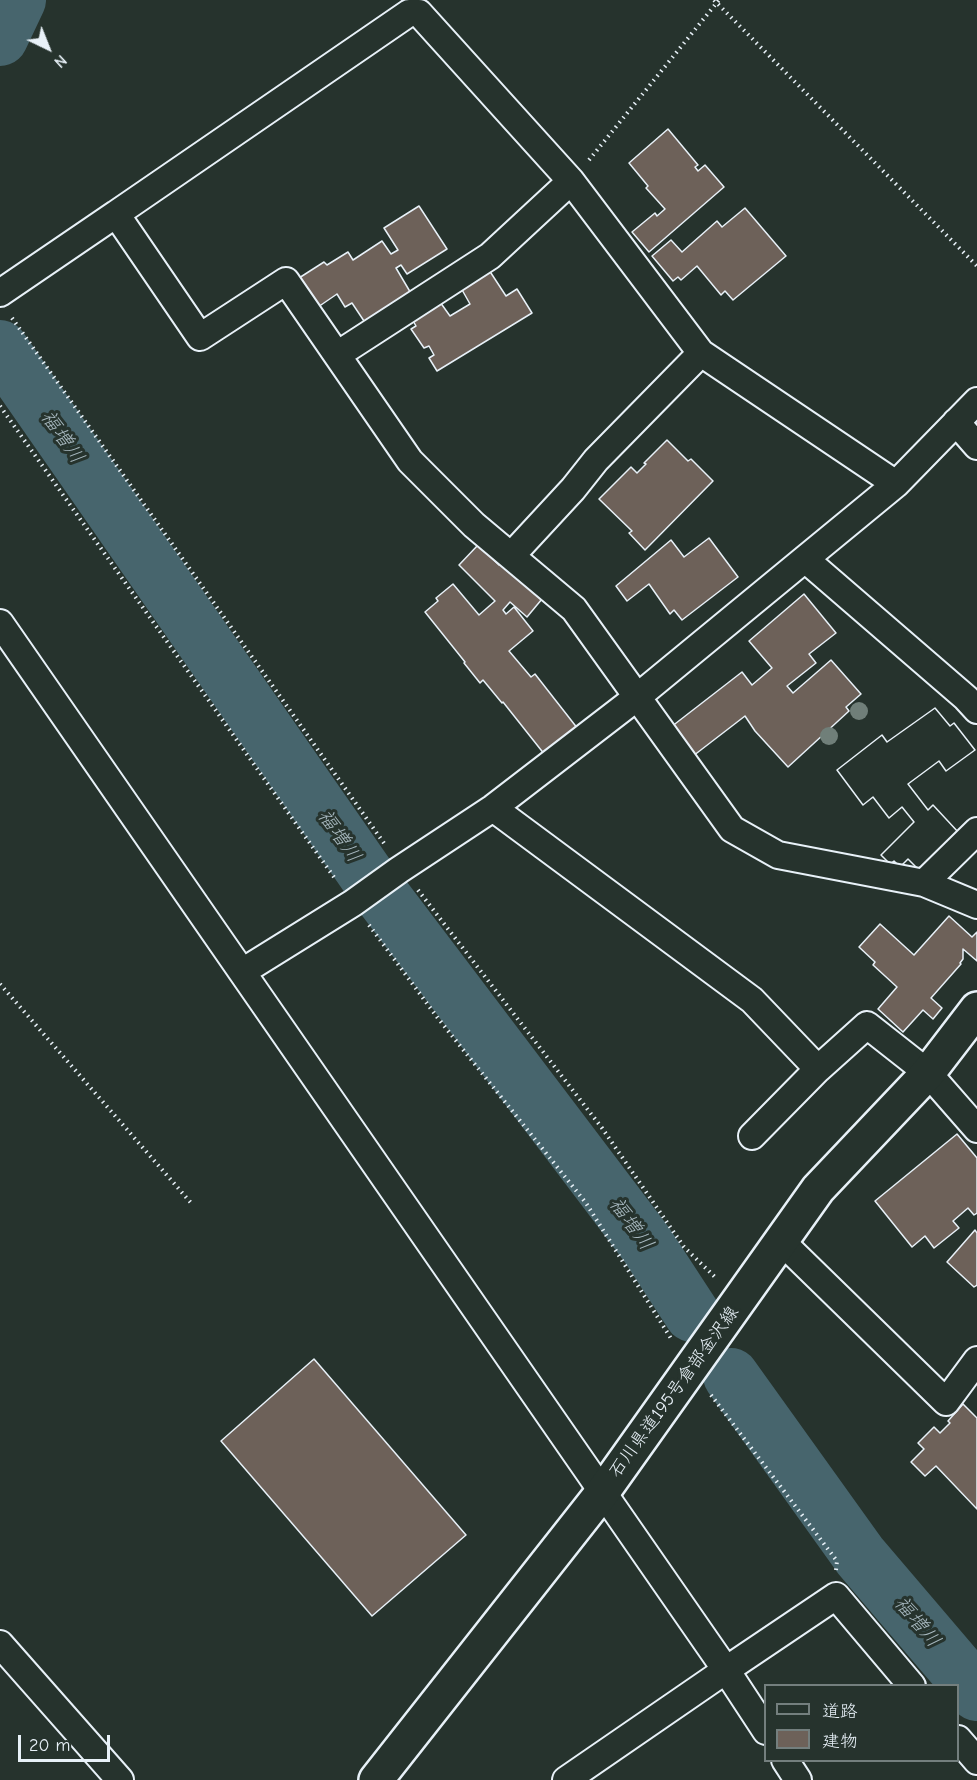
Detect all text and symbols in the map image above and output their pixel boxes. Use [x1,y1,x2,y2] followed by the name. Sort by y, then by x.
[18,18,78,78] north arrow
[50,51,70,71] text: N
[35,406,89,468] water label: 福増川
[312,805,366,867] water label: 福増川
[604,1193,658,1255] water label: 福増川
[605,1302,743,1482] street label: 石川県道195号倉部金沢線
[889,1591,945,1653] water label: 福増川
[764,1684,959,1762] legend
[822,1701,858,1722] text: 道路
[21,1723,112,1761] scale bar
[822,1731,858,1752] text: 建物
[29,1735,70,1756] text: 20 m

